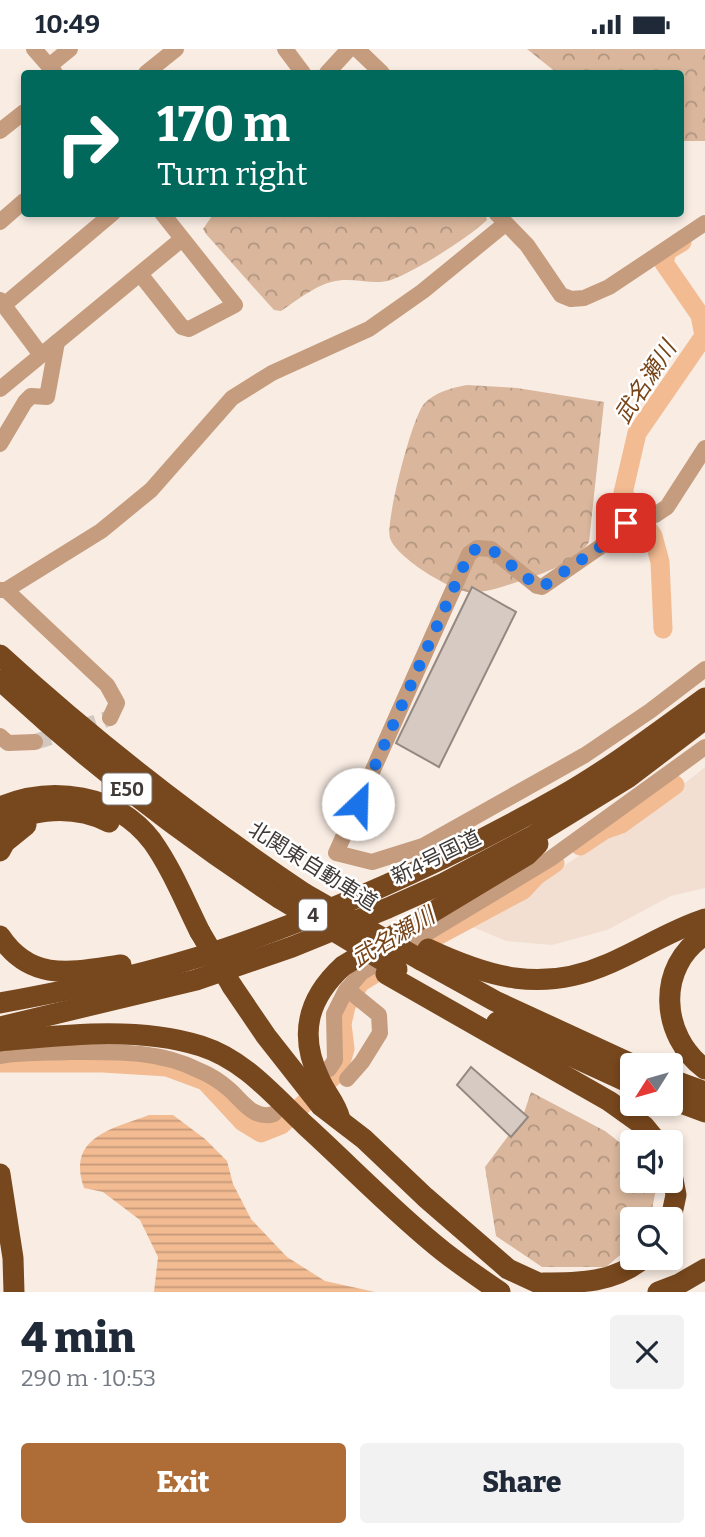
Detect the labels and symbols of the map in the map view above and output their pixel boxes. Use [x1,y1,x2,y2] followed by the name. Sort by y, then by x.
[608,333,683,428] water label: 武名瀬川
[596,493,656,553] pin
[321,767,395,841] position arrow
[102,773,152,804] road number: E50
[244,816,382,916] street label: 北関東自動車道
[387,824,485,890] street label: 新4号国道
[299,899,327,930] road number: 4
[346,900,442,973] water label: 武名瀬川
[620,1053,682,1117] north arrow

